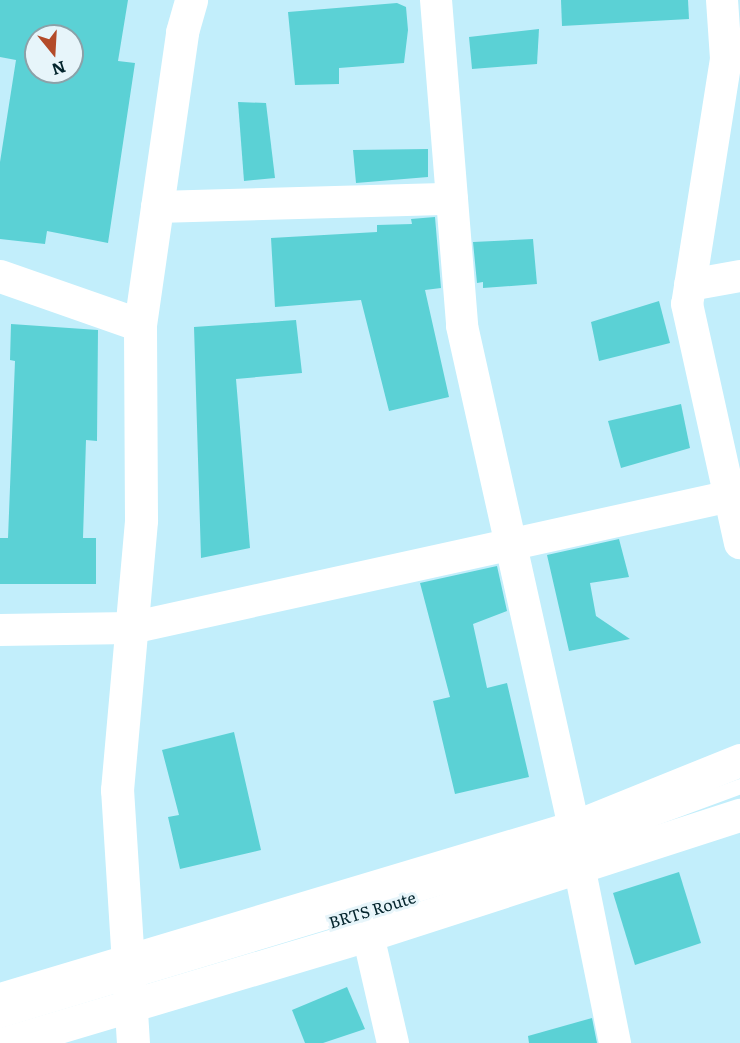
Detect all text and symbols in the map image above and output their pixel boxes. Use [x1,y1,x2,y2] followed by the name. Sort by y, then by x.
[24,24,84,84] north arrow
[49,56,69,83] text: N
[326,887,418,931] street label: BRTS Route

